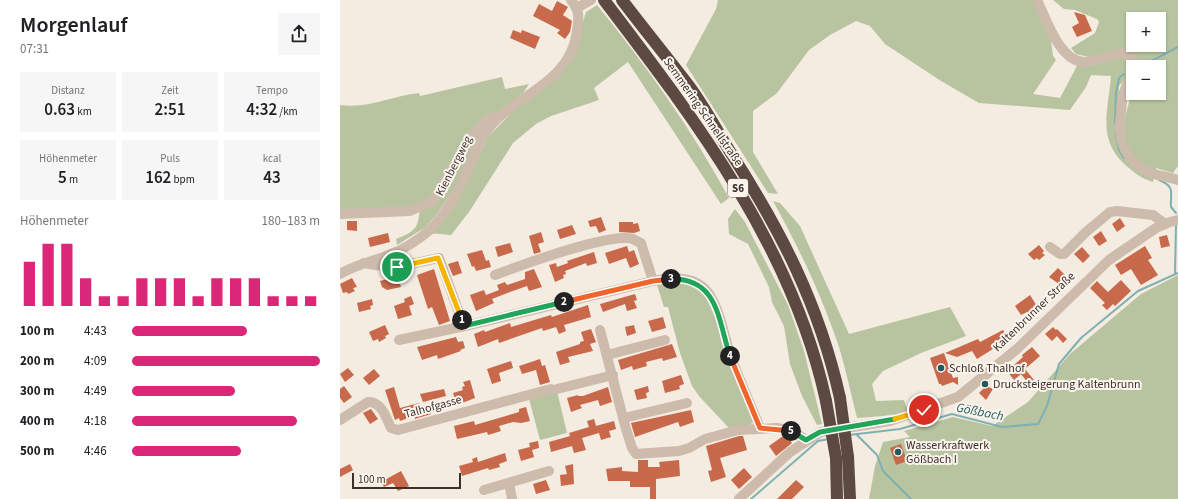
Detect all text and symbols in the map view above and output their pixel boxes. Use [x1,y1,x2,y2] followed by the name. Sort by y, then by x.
[20,9,128,41] text: Morgenlauf
[1126,12,1166,100] map controls
[1126,12,1166,52] button: +
[278,13,320,55] button: share
[20,40,49,58] text: 07:31
[659,54,747,170] street label: Semmering Schnellstraße
[1126,60,1166,100] button: −
[51,83,85,98] text: Distanz
[161,83,179,98] text: Zeit
[256,83,288,98] text: Tempo
[44,98,75,122] text: 0.63
[155,98,185,122] text: 2:51
[246,98,277,122] text: 4:32
[75,104,92,119] text: km
[277,104,298,119] text: /km
[432,133,476,199] street label: Kienbergweg
[39,151,97,166] text: Höhenmeter
[160,151,180,166] text: Puls
[263,151,281,166] text: kcal
[58,166,67,190] text: 5
[145,166,171,190] text: 162
[263,166,281,190] text: 43
[67,172,78,187] text: m
[171,172,195,187] text: bpm
[728,179,748,197] road number: S6
[20,212,88,230] text: Höhenmeter
[262,212,320,230] text: 180–183 m
[380,250,414,284] pin
[386,256,408,278] icon: arrive
[989,268,1079,356] street label: Kaltenbrunner Straße
[661,269,681,289] pin: 3
[668,271,674,286] text: 3
[554,292,574,312] pin: 2
[561,294,567,309] text: 2
[452,310,472,330] pin: 1
[459,312,465,327] text: 1
[20,322,54,340] text: 100 m
[84,322,107,340] text: 4:43
[720,346,740,366] pin: 4
[727,348,733,363] text: 4
[20,352,54,370] text: 200 m
[84,352,107,370] text: 4:09
[949,360,1025,377] place label: Schloß Thalhof
[936,363,946,373] marker: Schloß Thalhof
[993,376,1141,393] place label: Drucksteigerung Kaltenbrunn
[980,379,990,389] marker: Drucksteigerung Kaltenbrunn
[20,382,54,400] text: 300 m
[84,382,107,400] text: 4:49
[402,391,464,423] street label: Talhofgasse
[907,393,941,427] pin
[913,399,935,421] icon: check
[955,399,1005,425] water label: Gößbach
[20,412,54,430] text: 400 m
[84,412,107,430] text: 4:18
[781,421,801,441] pin: 5
[788,423,794,438] text: 5
[906,437,989,468] place label: Wasserkraftwerk Gößbach I
[20,442,54,460] text: 500 m
[84,442,107,460] text: 4:46
[893,447,903,457] marker: Wasserkraftwerk Gößbach I
[352,471,461,490] scale bar
[358,472,386,487] text: 100 m

